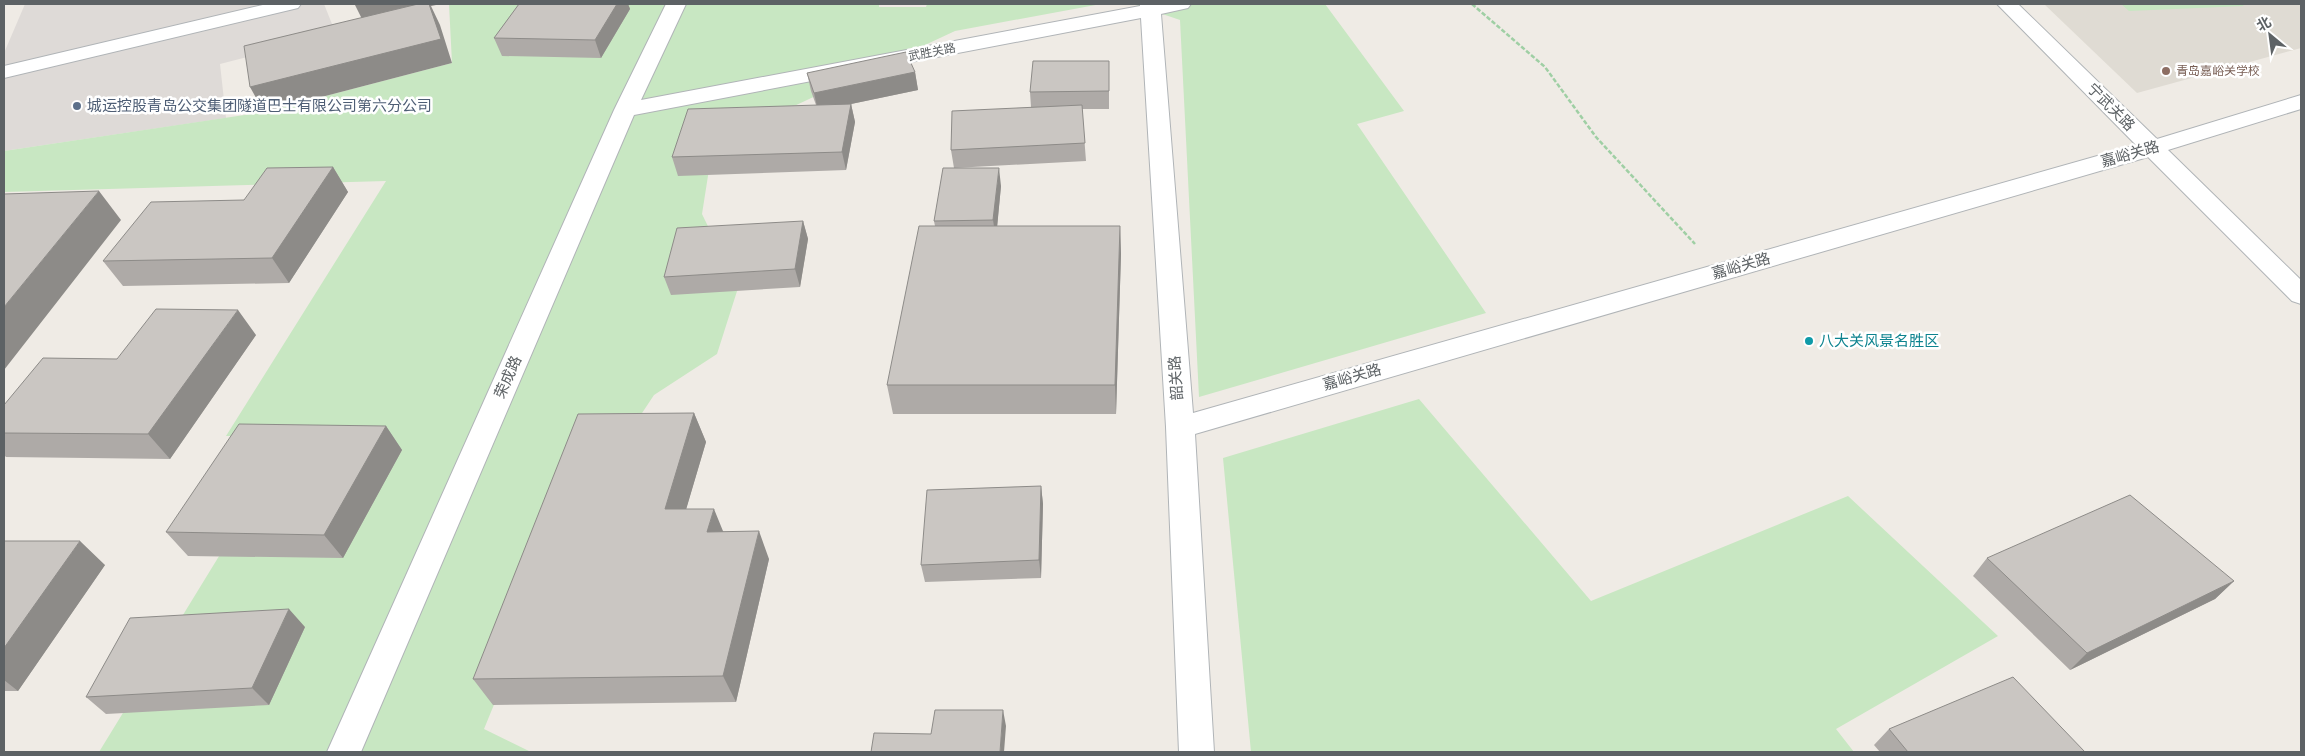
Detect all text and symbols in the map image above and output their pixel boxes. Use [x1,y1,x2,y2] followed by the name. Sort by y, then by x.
[2245,10,2295,60] north arrow
[2254,13,2274,35] text: 北
[907,41,957,63] street label: 武胜关路
[2176,64,2260,78] place label: 青岛嘉峪关学校
[2160,65,2172,77] marker: 青岛嘉峪关学校
[2083,79,2139,135] street label: 宁武关路
[87,97,432,115] place label: 城运控股青岛公交集团隧道巴士有限公司第六分公司
[71,100,83,112] marker: 城运控股青岛公交集团隧道巴士有限公司第六分公司
[2099,137,2161,171] street label: 嘉峪关路
[1710,249,1772,283] street label: 嘉峪关路
[1819,332,1939,350] place label: 八大关风景名胜区
[1803,335,1815,347] marker: 八大关风景名胜区
[491,353,525,401] street label: 荣成路
[1165,355,1187,401] street label: 韶关路
[1321,360,1383,394] street label: 嘉峪关路

